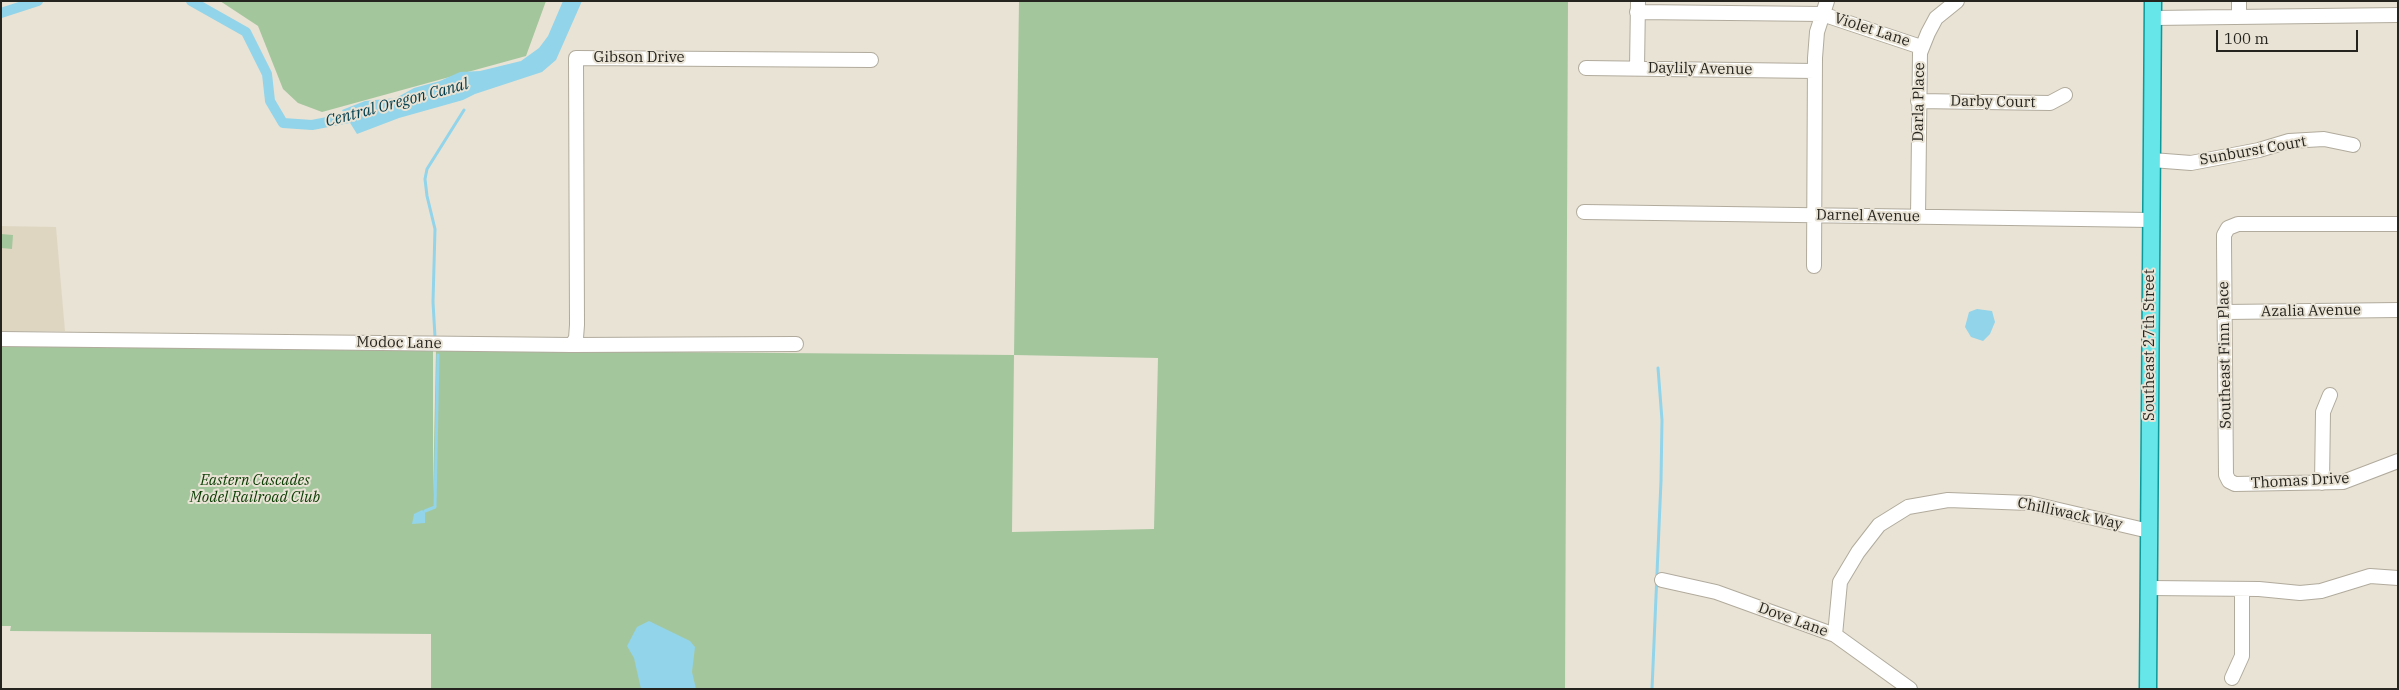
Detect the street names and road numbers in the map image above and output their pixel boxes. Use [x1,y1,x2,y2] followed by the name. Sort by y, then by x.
[1832,9,1912,51] street label: Violet Lane
[593,49,685,67] street label: Gibson Drive
[1648,59,1752,79] street label: Daylily Avenue
[1909,62,1929,142] street label: Darla Place
[1950,92,2036,112] street label: Darby Court
[2198,133,2308,169] street label: Sunburst Court
[1816,206,1920,226] street label: Darnel Avenue
[2141,269,2159,421] street label: Southeast 27th Street
[2215,281,2235,429] street label: Southeast Finn Place
[2261,301,2361,321] street label: Azalia Avenue
[356,333,442,353] street label: Modoc Lane
[2250,469,2350,493] street label: Thomas Drive
[2016,494,2124,534] street label: Chilliwack Way
[1756,599,1830,641] street label: Dove Lane

